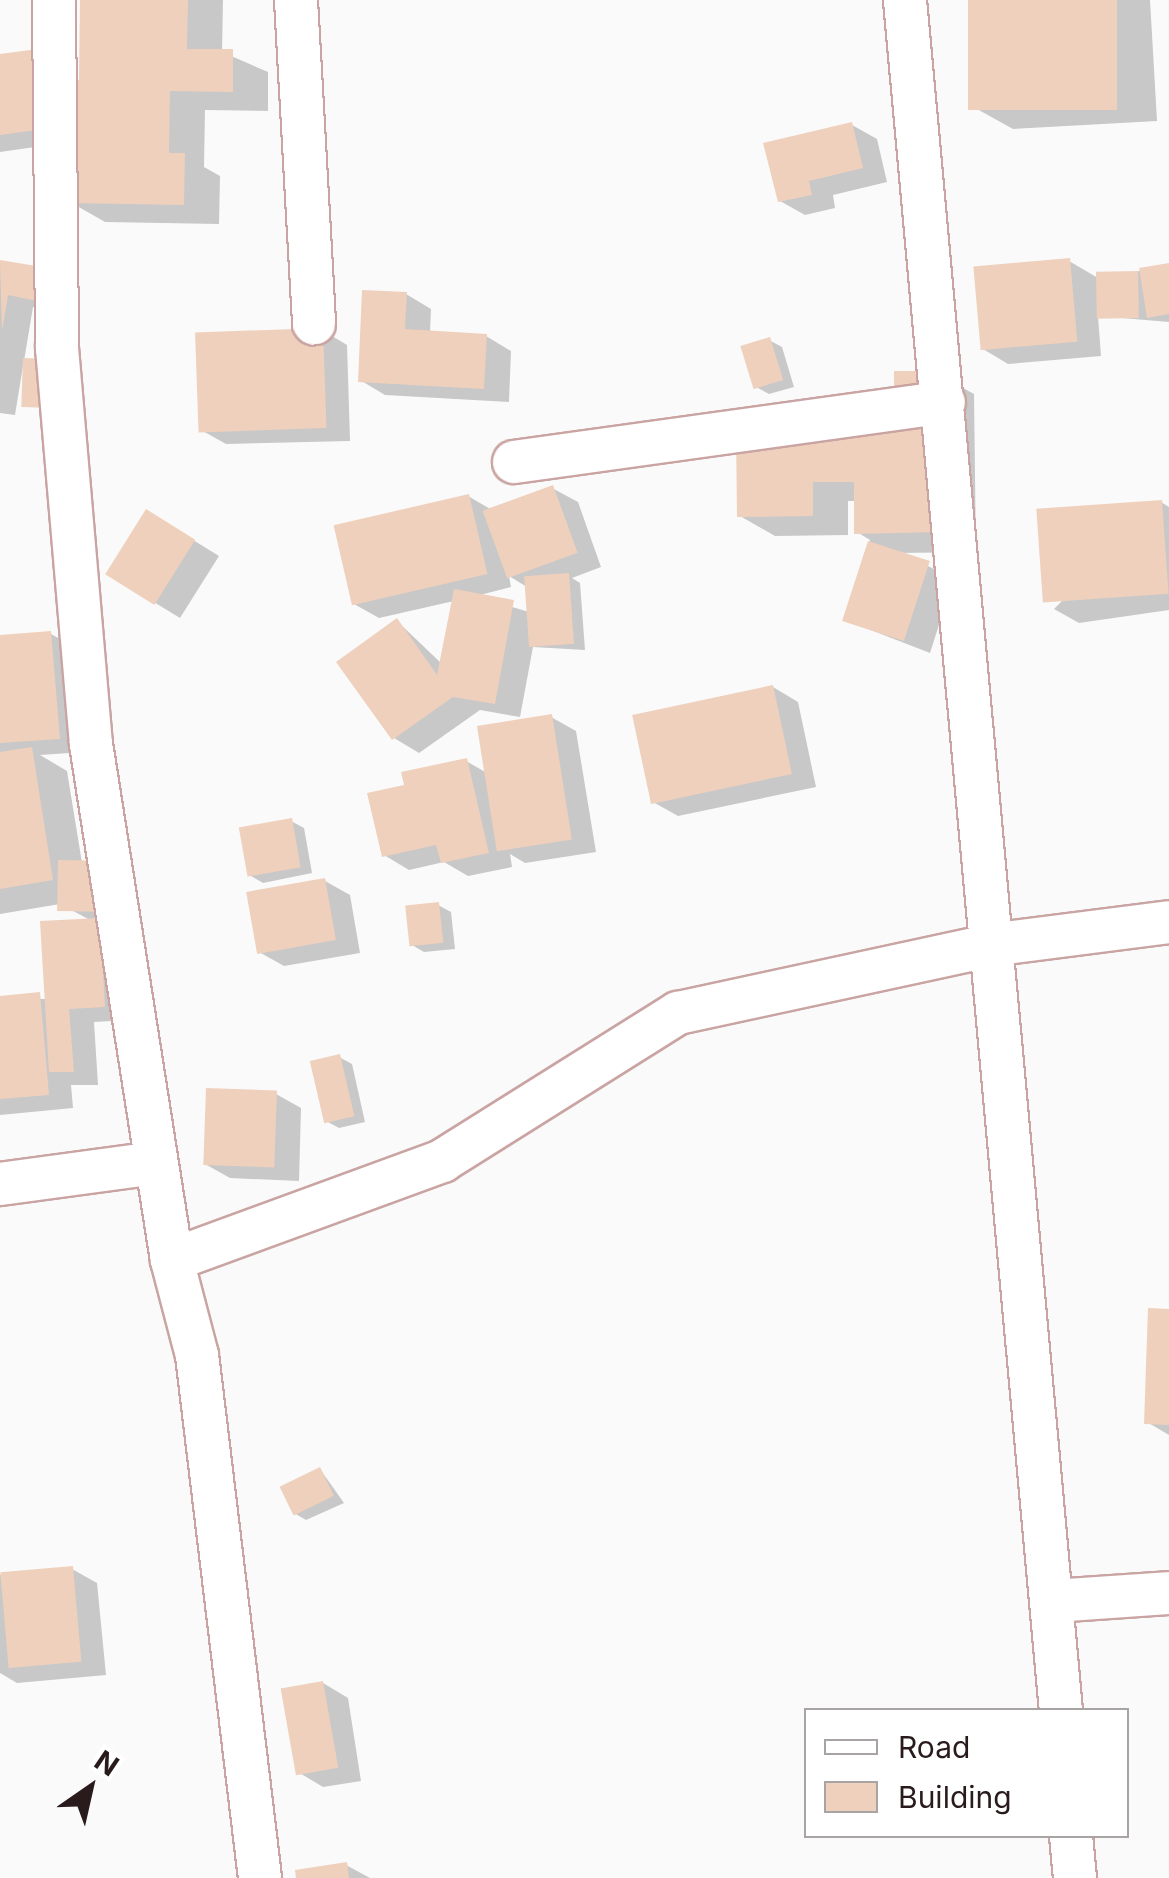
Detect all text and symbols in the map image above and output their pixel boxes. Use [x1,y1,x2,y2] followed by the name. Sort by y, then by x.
[804,1708,1129,1838] legend
[898,1729,970,1765] text: Road
[40,1738,140,1838] north arrow
[88,1743,125,1783] text: N
[898,1779,1012,1815] text: Building

